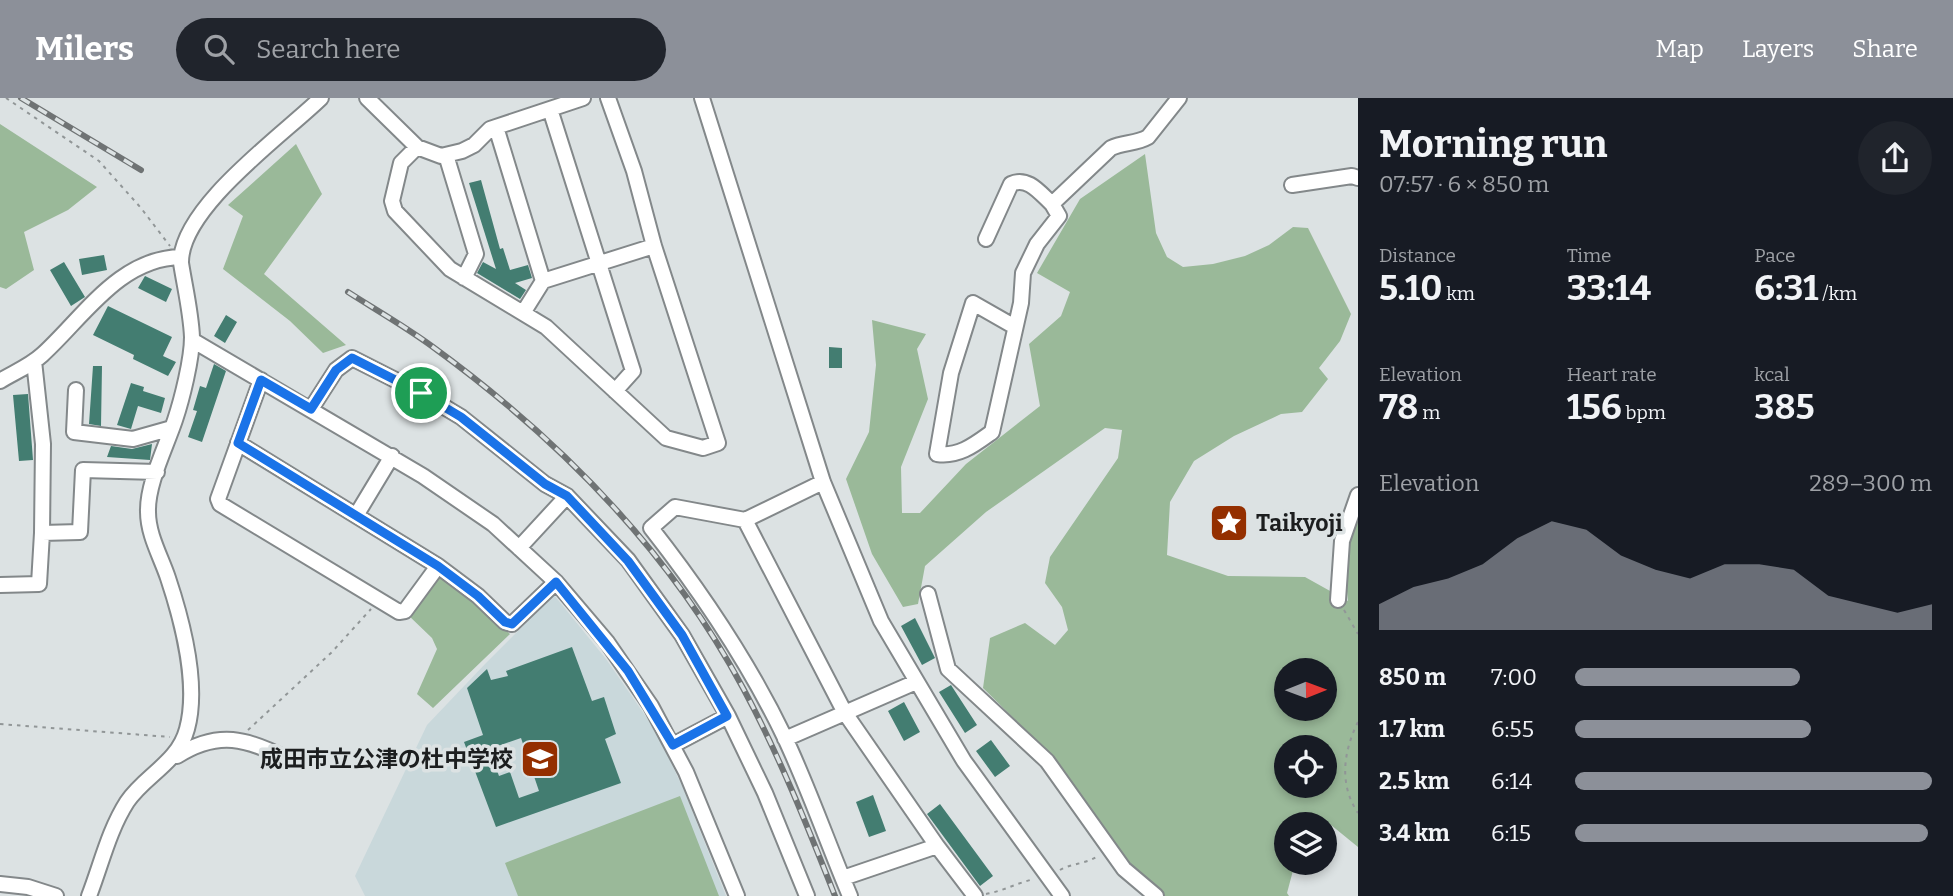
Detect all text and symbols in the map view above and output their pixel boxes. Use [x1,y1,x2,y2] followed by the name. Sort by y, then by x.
[176,18,666,81] search box
[35,29,134,69] text: Milers
[200,30,238,68] icon: search
[256,34,400,65] text: Search here
[1656,35,1704,63] text: Map
[1742,35,1814,63] text: Layers
[1852,35,1918,63] text: Share
[1379,121,1607,167] text: Morning run
[1858,121,1932,195] button: share
[1379,170,1549,198] text: 07:57 · 6 × 850 m
[1379,244,1456,267] text: Distance
[1567,244,1612,267] text: Time
[1754,244,1795,267] text: Pace
[1379,267,1442,309] text: 5.10
[1567,267,1651,309] text: 33:14
[1754,267,1818,309] text: 6:31
[1442,282,1475,305] text: km
[1818,282,1857,305] text: /km
[391,363,451,423] pin
[1379,363,1462,386] text: Elevation
[1567,363,1657,386] text: Heart rate
[1754,363,1790,386] text: kcal
[402,374,440,412] icon: arrive
[1379,386,1418,428] text: 78
[1567,386,1622,428] text: 156
[1754,386,1815,428] text: 385
[1418,401,1440,424] text: m
[1622,401,1666,424] text: bpm
[1379,469,1479,497] text: Elevation
[1809,469,1932,497] text: 289–300 m
[1208,502,1250,544] place icon: Taikyoji
[1256,509,1343,537] place label: Taikyoji
[1274,658,1337,721] north arrow
[1274,658,1337,875] map controls
[1379,663,1446,691] text: 850 m
[1491,663,1537,691] text: 7:00
[1379,715,1445,743] text: 1.7 km
[1491,715,1534,743] text: 6:55
[1274,735,1337,798] button: locate
[519,738,561,780] school or university icon: 成田市立公津の杜中学校
[260,745,513,773] place label: 成田市立公津の杜中学校
[1379,767,1449,795] text: 2.5 km
[1491,767,1532,795] text: 6:14
[1274,812,1337,875] button: layers
[1379,819,1450,847] text: 3.4 km
[1491,819,1531,847] text: 6:15

